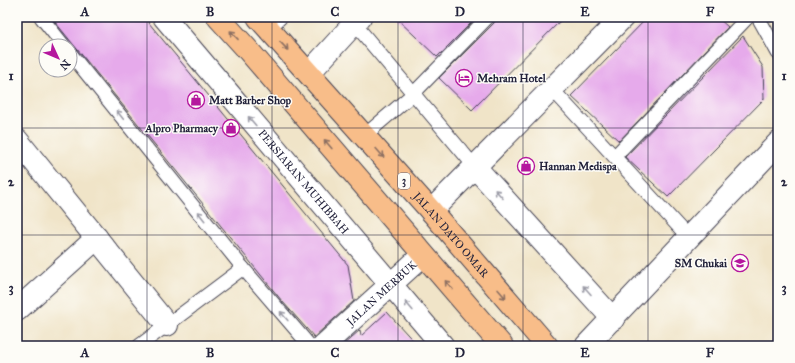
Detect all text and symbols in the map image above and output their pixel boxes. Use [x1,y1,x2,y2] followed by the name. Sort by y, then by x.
[80,4,90,20] text: A
[206,4,215,20] text: B
[331,4,340,20] text: C
[455,4,465,20] text: D
[580,4,590,20] text: E
[706,4,715,20] text: F
[230,30,239,40] one-way arrow
[38,38,78,78] north arrow
[279,41,289,51] one-way arrow
[56,57,73,73] text: N
[8,68,14,84] text: 1
[454,68,474,88] hotel icon: Mehram Hotel
[781,68,787,84] text: 1
[477,72,547,85] place label: Mehram Hotel
[186,90,206,110] shop icon: Matt Barber Shop
[209,94,292,108] place label: Matt Barber Shop
[115,110,124,120] one-way arrow
[248,116,257,127] one-way arrow
[221,118,241,138] shop icon: Alpro Pharmacy
[144,122,219,136] place label: Alpro Pharmacy
[256,127,352,237] street label: PERSIARAN MUHIBBAH
[323,138,332,149] one-way arrow
[375,148,384,159] one-way arrow
[516,156,536,176] shop icon: Hannan Medispa
[539,160,617,174] place label: Hannan Medispa
[398,173,410,189] road number: 3
[8,174,15,190] text: 2
[781,174,788,190] text: 2
[409,189,492,280] street label: JALAN DATO OMAR
[495,189,504,199] one-way arrow
[197,211,206,222] one-way arrow
[730,253,750,273] school or university icon: SM Chukai
[343,257,420,329] street label: JALAN MERBUK
[675,257,728,270] place label: SM Chukai
[8,280,14,296] text: 3
[444,280,453,290] one-way arrow
[781,280,787,296] text: 3
[582,285,591,296] one-way arrow
[497,288,506,298] one-way arrow
[405,301,414,311] one-way arrow
[280,311,289,322] one-way arrow
[80,345,90,361] text: A
[206,345,215,361] text: B
[331,345,340,361] text: C
[455,345,465,361] text: D
[580,345,590,361] text: E
[706,345,715,361] text: F

